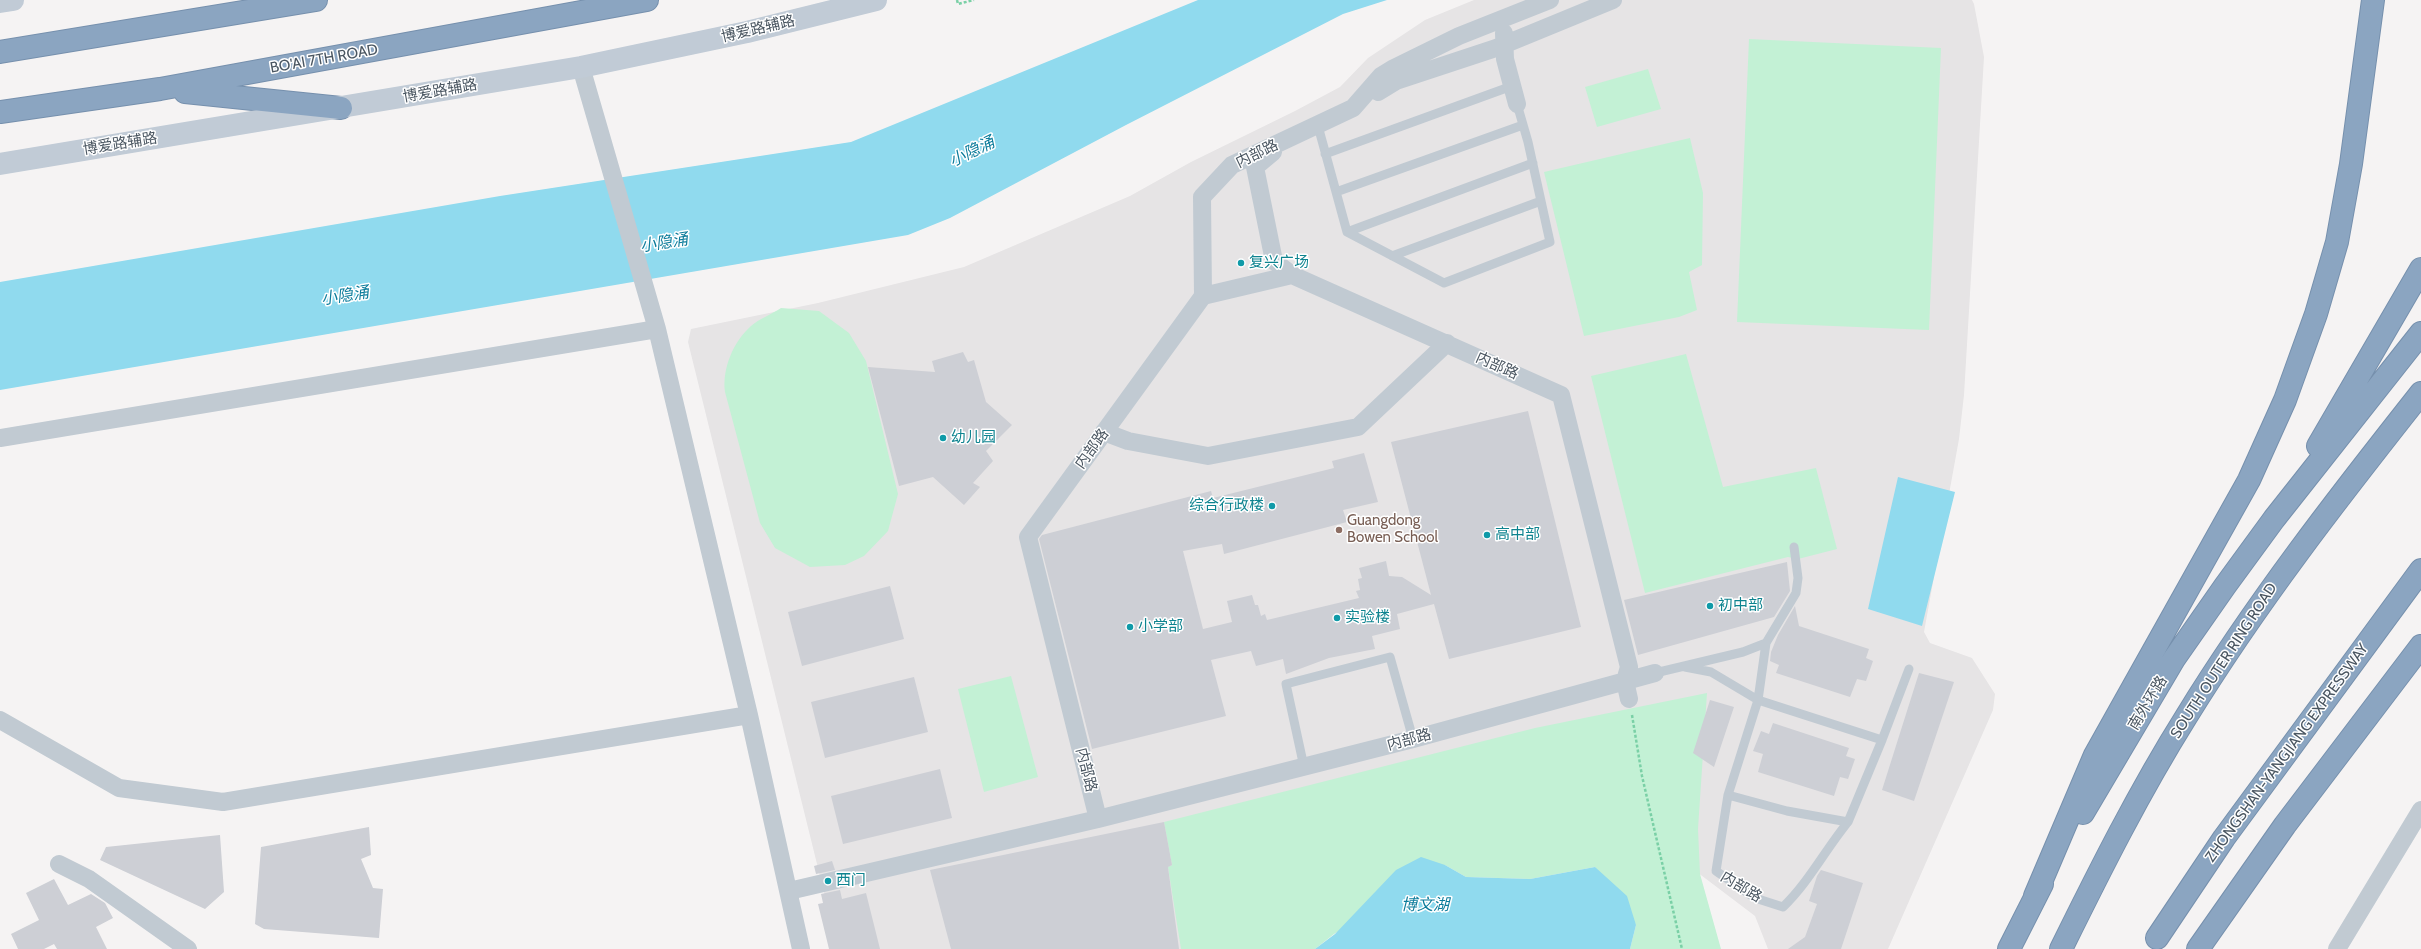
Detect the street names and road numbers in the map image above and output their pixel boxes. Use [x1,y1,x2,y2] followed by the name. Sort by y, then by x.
[719,12,797,46] street label: 博爱路辅路
[269,41,379,77] street label: BO'AI 7TH ROAD
[402,76,478,106] street label: 博爱路辅路
[82,129,158,159] street label: 博爱路辅路
[1233,136,1281,172] street label: 内部路
[1473,349,1521,383] street label: 内部路
[1071,426,1113,472] street label: 内部路
[2167,580,2281,742] street label: SOUTH OUTER RING ROAD
[2202,640,2372,866] street label: ZHONGSHAN-YANGJIANG EXPRESSWAY
[2125,673,2171,733] street label: 南外环路
[1385,725,1433,755] street label: 内部路
[1072,746,1100,794] street label: 内部路
[1717,868,1765,906] street label: 内部路

